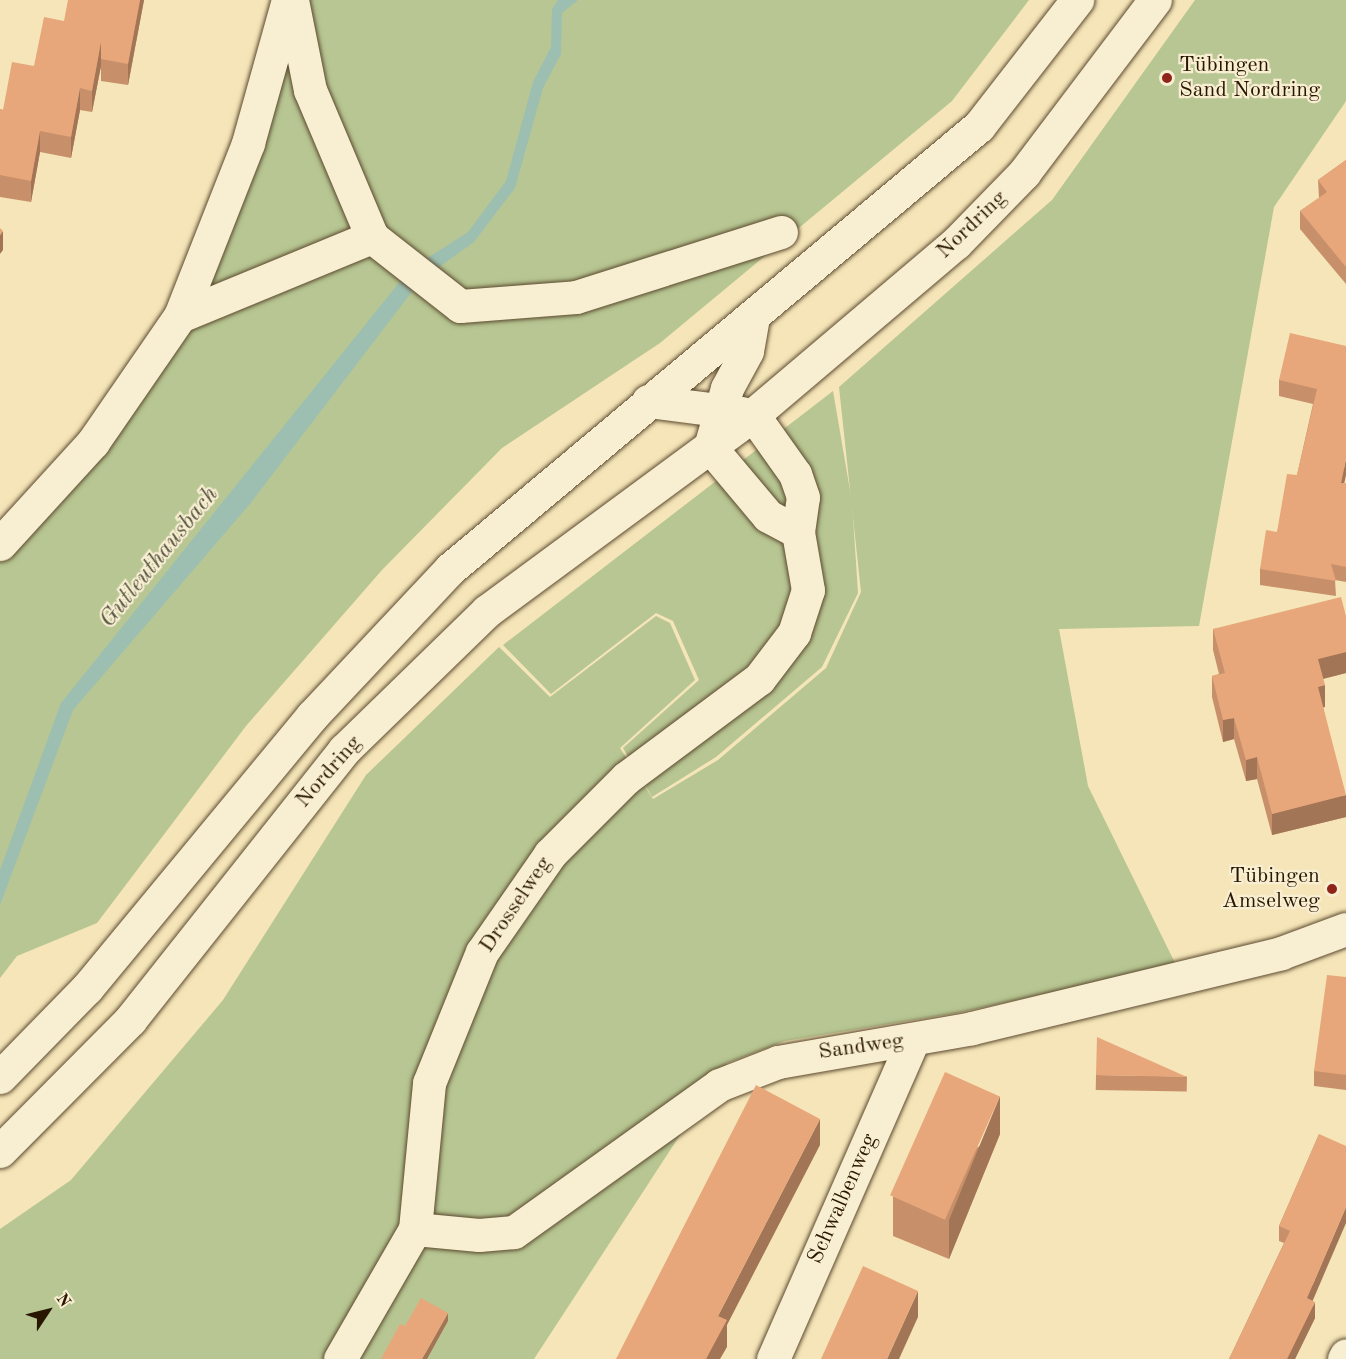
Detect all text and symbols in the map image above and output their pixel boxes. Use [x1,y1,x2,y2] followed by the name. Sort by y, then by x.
[1179,52,1320,104] place label: Tübingen Sand Nordring
[1160,71,1174,85] marker: Tübingen Sand Nordring
[932,185,1012,265] street label: Nordring
[94,482,226,634] water label: Gutleuthausbach
[290,730,368,814] street label: Nordring
[474,852,558,958] street label: Drosselweg
[1222,863,1320,914] place label: Tübingen Amselweg
[1325,882,1339,896] marker: Tübingen Amselweg
[817,1028,905,1066] street label: Sandweg
[803,1130,883,1268] street label: Schwalbenweg
[18,1281,78,1341] north arrow
[53,1291,73,1310] text: N

